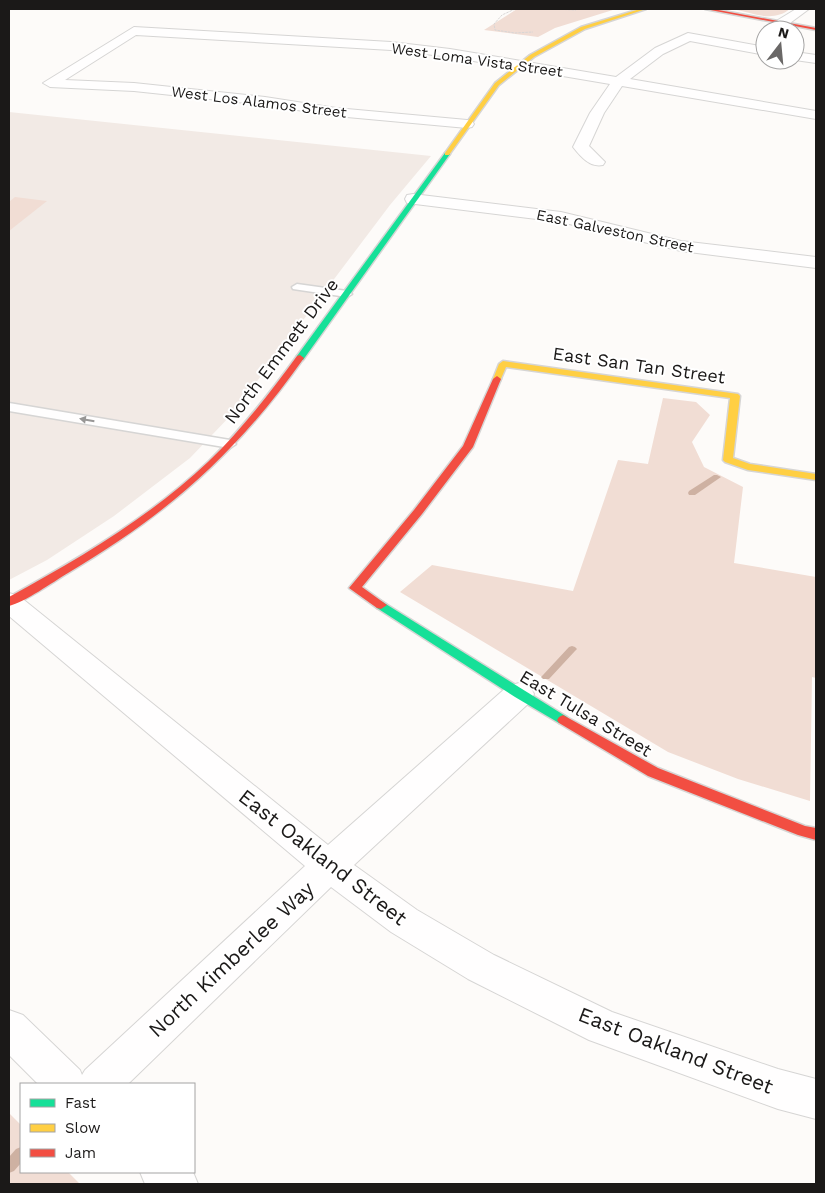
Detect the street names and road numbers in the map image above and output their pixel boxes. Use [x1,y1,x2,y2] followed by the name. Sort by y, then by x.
[390,39,565,81] street label: West Loma Vista Street
[170,82,348,122] street label: West Los Alamos Street
[535,206,696,257] street label: East Galveston Street
[220,274,342,428] street label: North Emmett Drive
[551,343,727,388] street label: East San Tan Street
[516,665,656,761] street label: East Tulsa Street
[234,784,412,931] street label: East Oakland Street
[143,876,319,1042] street label: North Kimberlee Way
[575,1001,777,1099] street label: East Oakland Street

